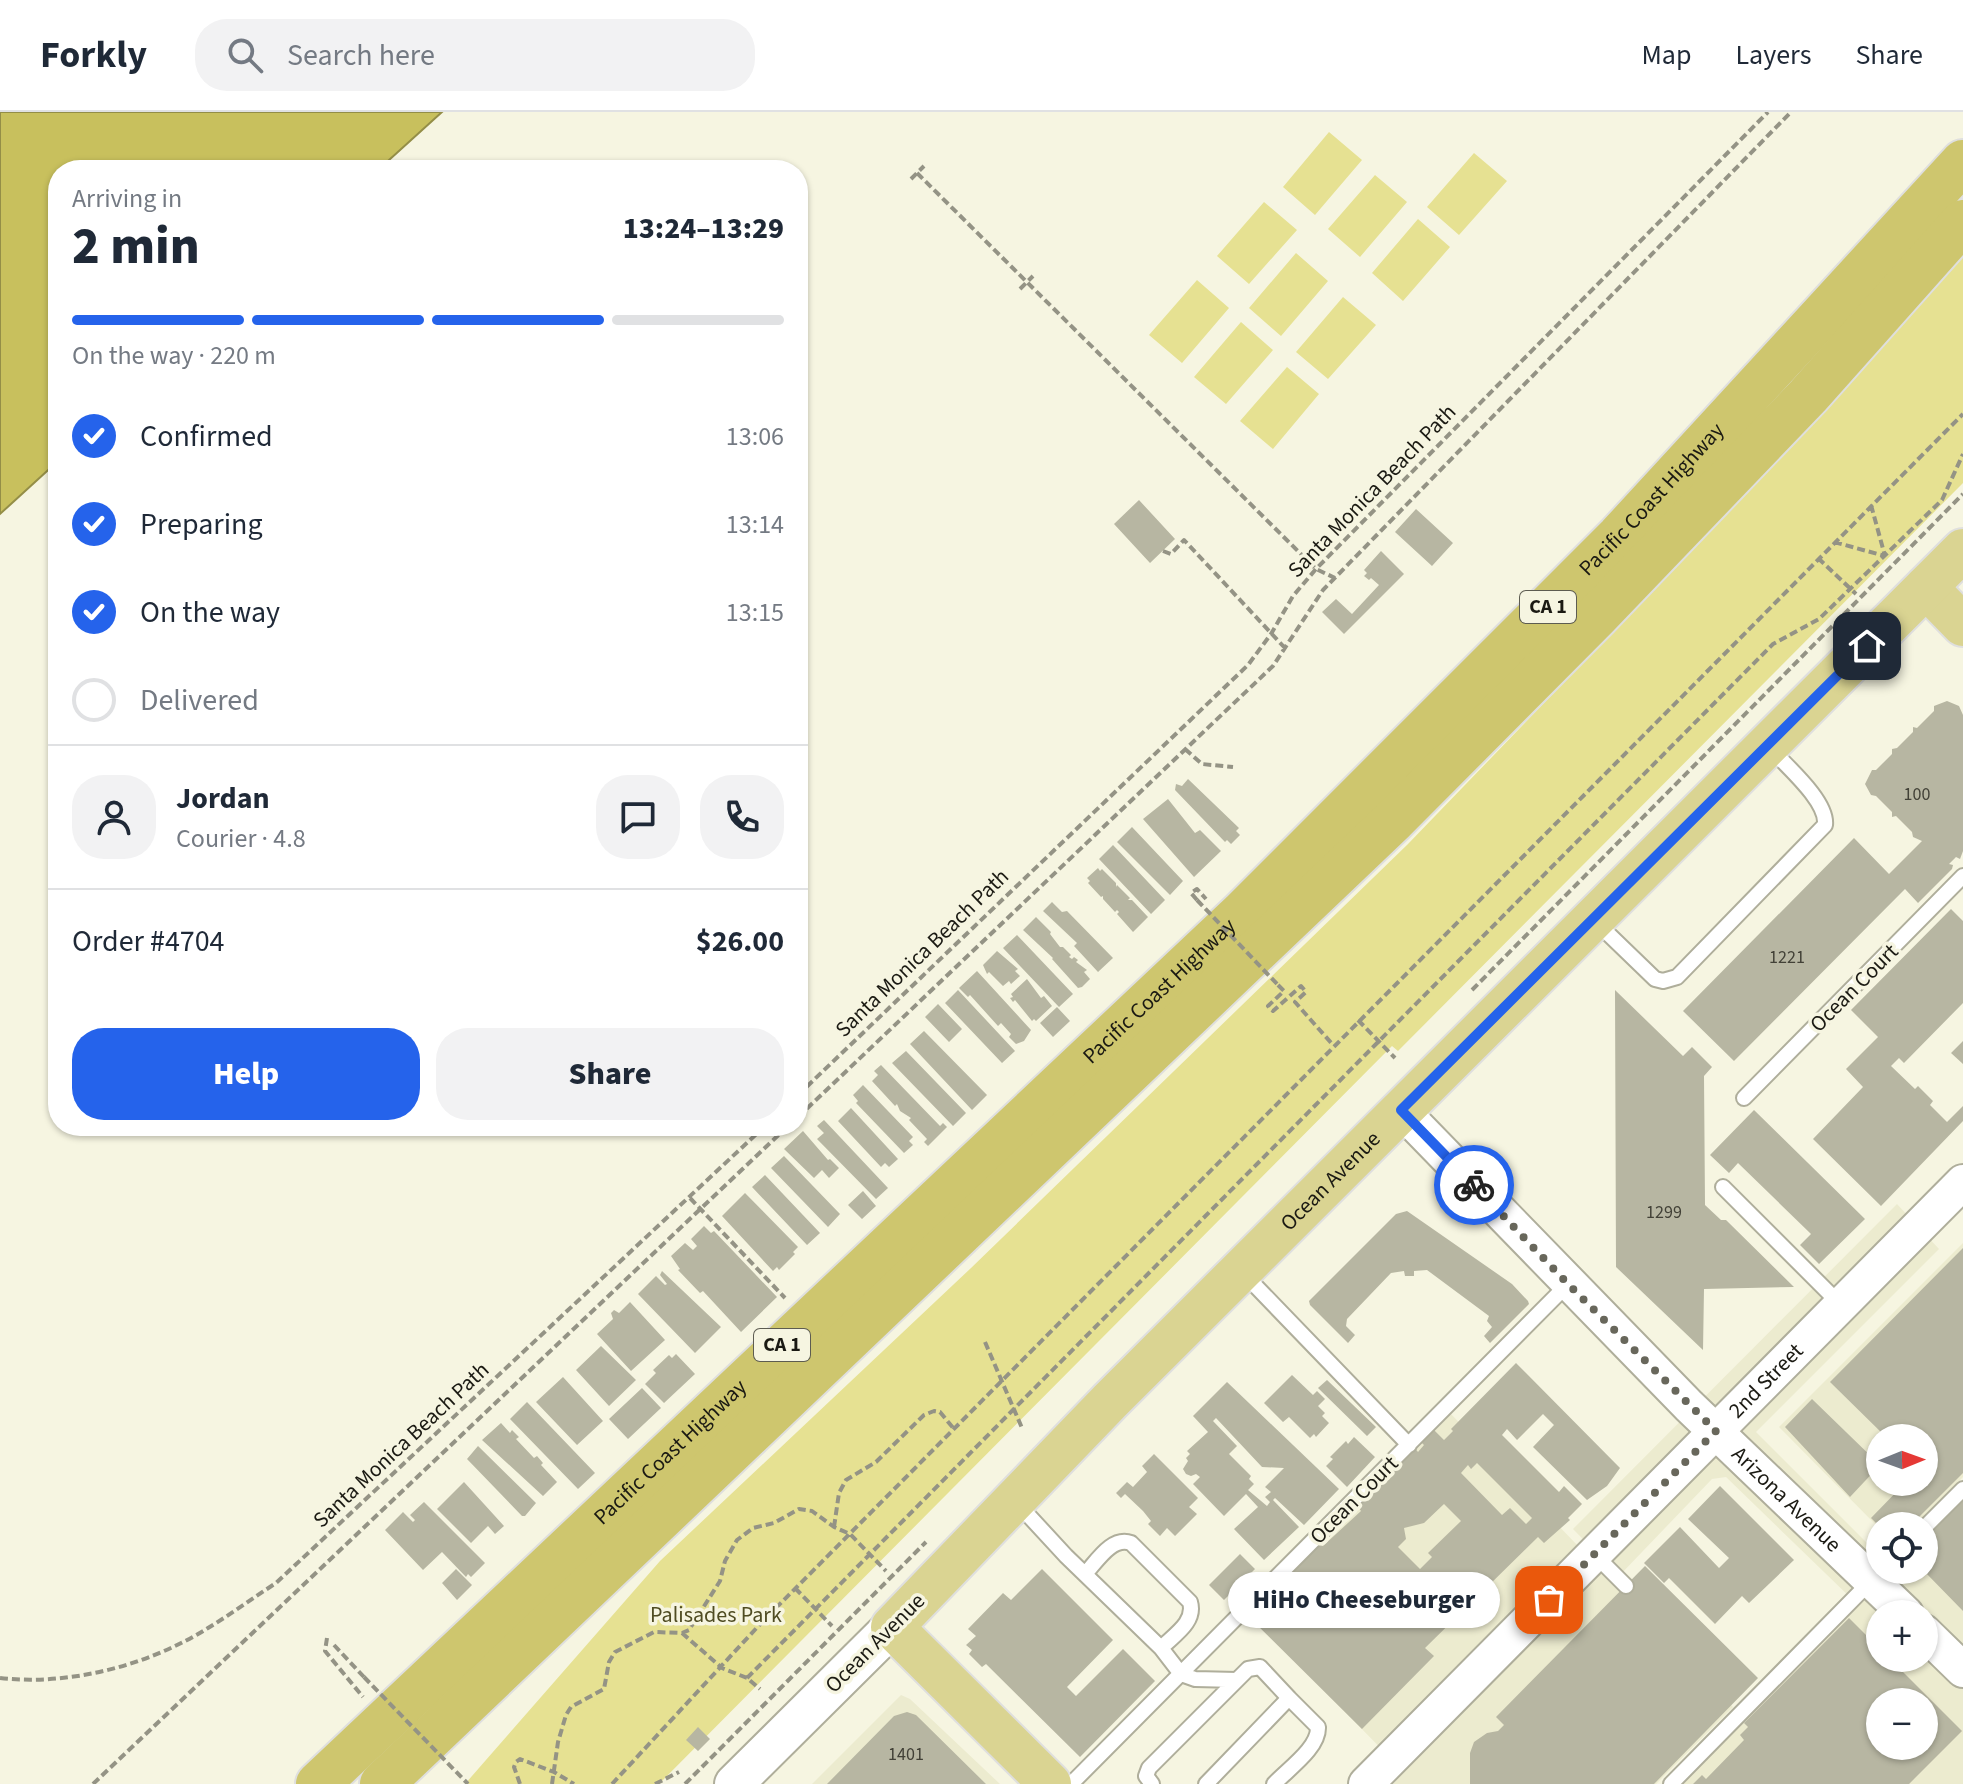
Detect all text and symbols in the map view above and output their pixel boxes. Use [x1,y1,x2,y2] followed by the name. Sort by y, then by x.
[195,19,755,91] search box
[40,28,147,82] text: Forkly
[223,33,267,77] icon: search
[287,34,435,77] text: Search here
[1641,35,1691,75] text: Map
[1735,35,1811,75] text: Layers
[1855,35,1923,75] text: Share
[72,180,182,217] text: Arriving in
[623,207,784,250] text: 13:24–13:29
[72,210,200,284] text: 2 min
[72,337,276,374] text: On the way · 220 m
[1280,397,1464,585] street label: Santa Monica Beach Path
[72,414,116,458] icon: check
[140,415,273,458] text: Confirmed
[1572,415,1732,583] street label: Pacific Coast Highway
[726,418,784,455] text: 13:06
[72,502,116,546] icon: check
[140,503,263,546] text: Preparing
[726,506,784,543] text: 13:14
[72,590,116,634] icon: check
[140,591,280,634] text: On the way
[1520,591,1576,623] road number: CA 1
[726,594,784,631] text: 13:15
[1833,612,1901,680] pin
[1845,624,1889,668] icon: home
[140,679,259,722] text: Delivered
[72,775,156,859] button: person
[596,775,680,859] button: chat
[700,775,784,859] button: phone
[176,777,270,820] text: Jordan
[1904,782,1930,807] house number: 100
[176,820,306,857] text: Courier · 4.8
[828,861,1016,1045] street label: Santa Monica Beach Path
[1075,910,1243,1071] street label: Pacific Coast Highway
[72,920,225,963] text: Order #4704
[696,920,784,963] text: $26.00
[1802,936,1906,1040] street label: Ocean Court
[1769,945,1805,970] house number: 1221
[72,1028,420,1120] button: Help
[436,1028,784,1120] button: Share
[1273,1124,1388,1238] street label: Ocean Avenue
[1434,1145,1514,1225] courier
[1452,1163,1496,1207] icon: bike
[1646,1200,1682,1225] house number: 1299
[754,1329,810,1361] road number: CA 1
[1721,1335,1811,1426] street label: 2nd Street
[306,1355,496,1535] street label: Santa Monica Beach Path
[586,1371,755,1532] street label: Pacific Coast Highway
[1866,1424,1938,1496] north arrow
[1866,1424,1938,1760] map controls
[1724,1439,1849,1560] street label: Arizona Avenue
[1302,1448,1406,1552] street label: Ocean Court
[1866,1512,1938,1584] button: locate
[1515,1566,1583,1634] pin
[1229,1572,1501,1628] callout: HiHo Cheeseburger
[1527,1578,1571,1622] icon: bag
[1253,1581,1475,1618] text: HiHo Cheeseburger
[818,1586,932,1700] street label: Ocean Avenue
[650,1599,782,1631] park label: Palisades Park
[1866,1600,1938,1672] button: +
[1866,1688,1938,1760] button: −
[888,1742,924,1767] house number: 1401

